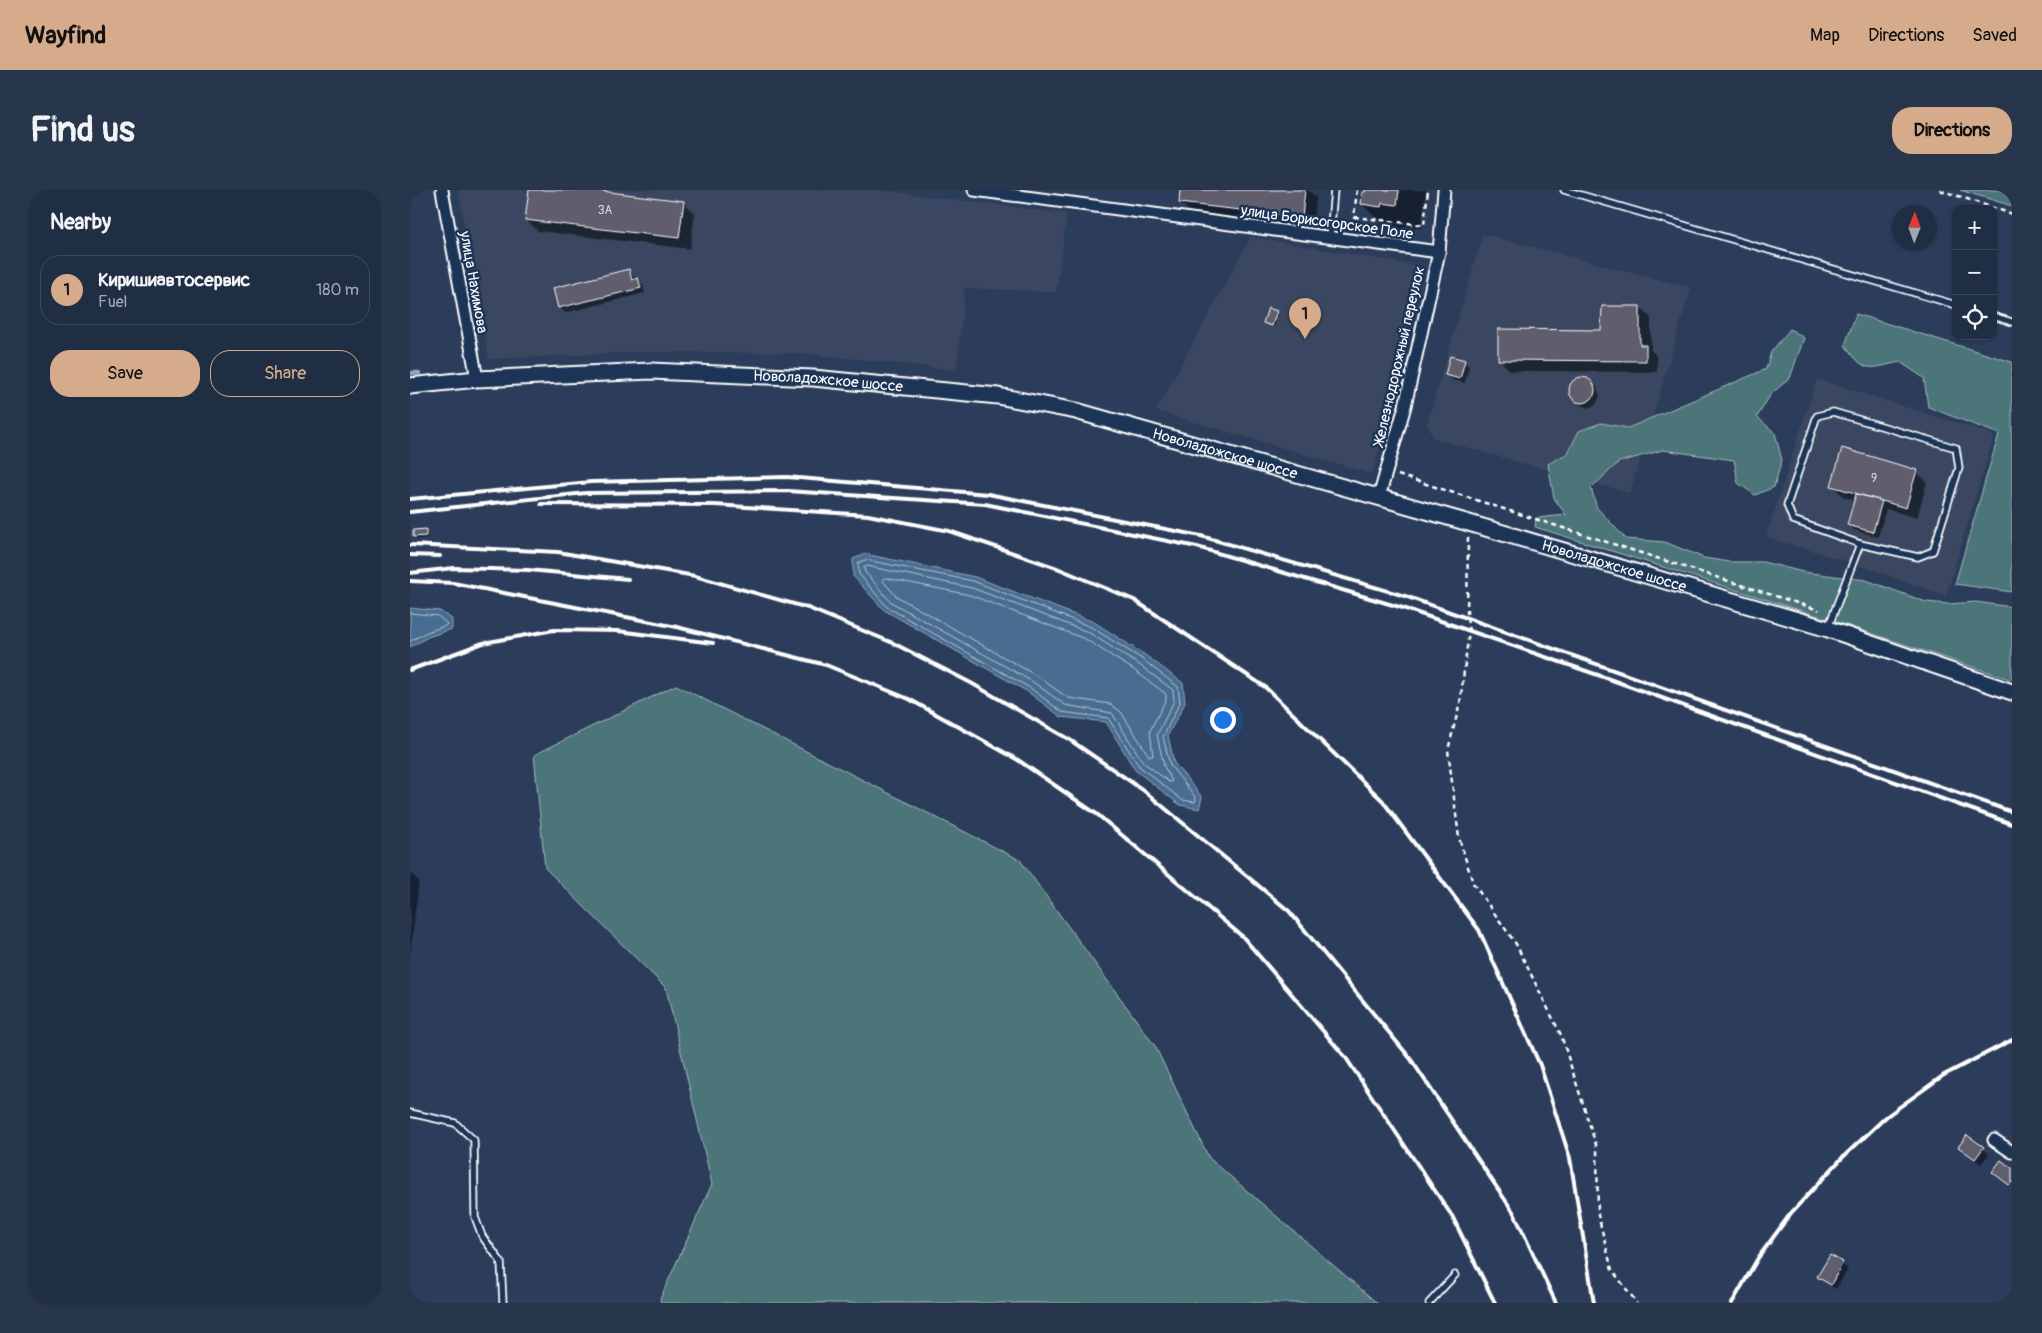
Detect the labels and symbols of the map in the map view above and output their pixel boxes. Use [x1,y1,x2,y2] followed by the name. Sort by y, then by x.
[1239,201,1415,244] street label: улица Борисогорское Поле
[598,203,612,218] house number: 3А
[1892,205,1937,250] north arrow
[455,228,492,335] street label: улица Нахимова
[1369,264,1429,450] street label: Железнодорожный переулок
[1289,298,1321,339] pin: 1
[753,366,904,397] street label: Новоладожское шоссе
[1150,424,1300,484] street label: Новоладожское шоссе
[1871,471,1877,486] house number: 9
[1539,536,1689,597] street label: Новоладожское шоссе
[1210,707,1236,733] your location

